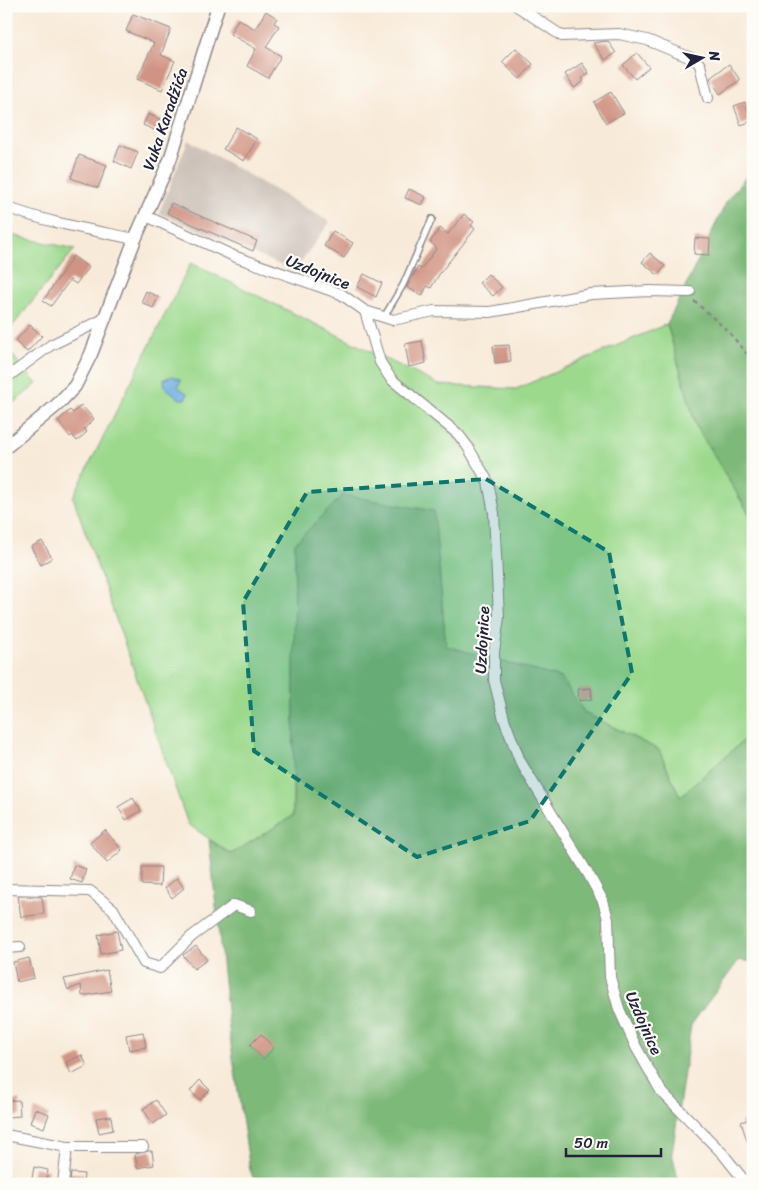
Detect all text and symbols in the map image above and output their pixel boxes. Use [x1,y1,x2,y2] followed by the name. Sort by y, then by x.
[676,32,726,82] north arrow
[701,48,727,63] text: N
[134,64,196,174] street label: Vuka Karadžića
[281,246,355,298] street label: Uzdojnice
[466,605,498,674] street label: Uzdojnice
[617,986,671,1060] street label: Uzdojnice
[566,1125,662,1157] scale bar
[574,1130,609,1156] text: 50 m

